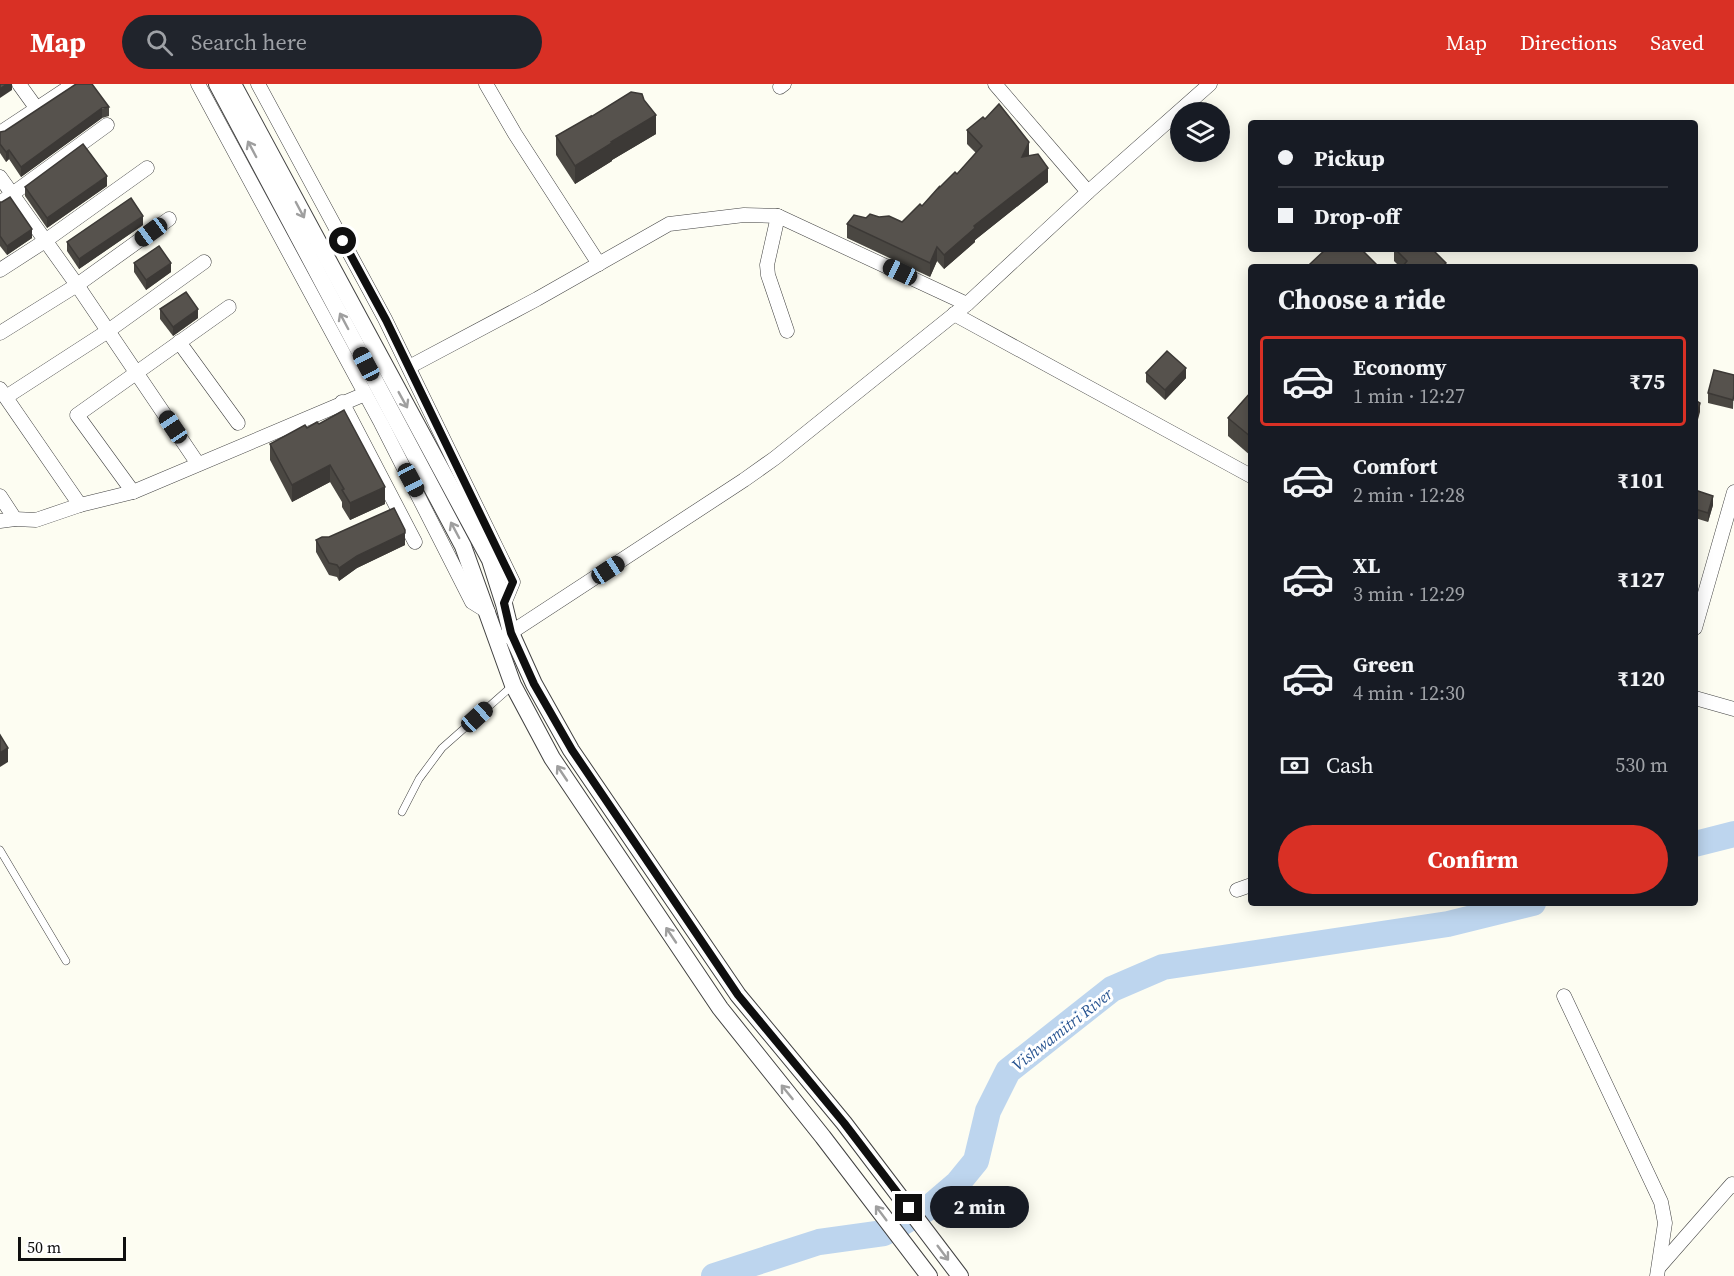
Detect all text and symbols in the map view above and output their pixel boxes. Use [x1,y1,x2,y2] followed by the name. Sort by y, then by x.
[122,15,542,69] search box
[30,23,86,61] text: Map
[143,26,176,59] icon: search
[191,27,307,57] text: Search here
[1446,28,1487,57] text: Map
[1520,28,1617,57] text: Directions
[1650,28,1704,57] text: Saved
[1170,102,1230,162] map controls
[1170,102,1230,162] button: layers
[246,141,258,158] one-way arrow
[1314,143,1385,173] text: Pickup
[295,200,306,218] one-way arrow
[1314,201,1400,231] text: Drop-off
[131,214,171,250] car
[329,227,356,254] route start
[880,256,920,288] car
[1278,281,1446,318] text: Choose a ride
[338,313,350,330] one-way arrow
[350,344,382,384] car
[1353,352,1447,382] text: Economy
[1281,354,1335,408] icon: car
[1629,366,1665,396] text: ₹75
[1353,382,1465,410] text: 1 min · 12:27
[397,391,409,408] one-way arrow
[155,407,191,447] car
[1353,451,1437,481] text: Comfort
[1281,453,1335,507] icon: car
[395,460,427,500] car
[1617,465,1665,495] text: ₹101
[1353,481,1465,509] text: 2 min · 12:28
[449,522,460,540] one-way arrow
[1353,550,1380,580] text: XL
[1281,552,1335,606] icon: car
[588,553,628,587] car
[1617,564,1665,594] text: ₹127
[1353,580,1465,608] text: 3 min · 12:29
[1353,649,1414,679] text: Green
[1281,651,1335,705] icon: car
[1617,663,1665,693] text: ₹120
[1353,679,1465,707] text: 4 min · 12:30
[458,698,496,736] car
[1278,749,1311,782] icon: cash
[1326,750,1374,780] text: Cash
[1615,751,1668,779] text: 530 m
[556,766,568,782] one-way arrow
[1278,825,1668,894] button: Confirm
[665,927,677,944] one-way arrow
[1007,982,1117,1075] water label: Vishwamitri River
[780,1084,793,1100] one-way arrow
[930,1187,1029,1229] callout: 2 min
[954,1193,1005,1221] text: 2 min
[895,1194,922,1221] route end
[874,1205,887,1221] one-way arrow
[18,1234,126,1262] scale bar
[27,1236,61,1258] text: 50 m
[936,1245,949,1261] one-way arrow

